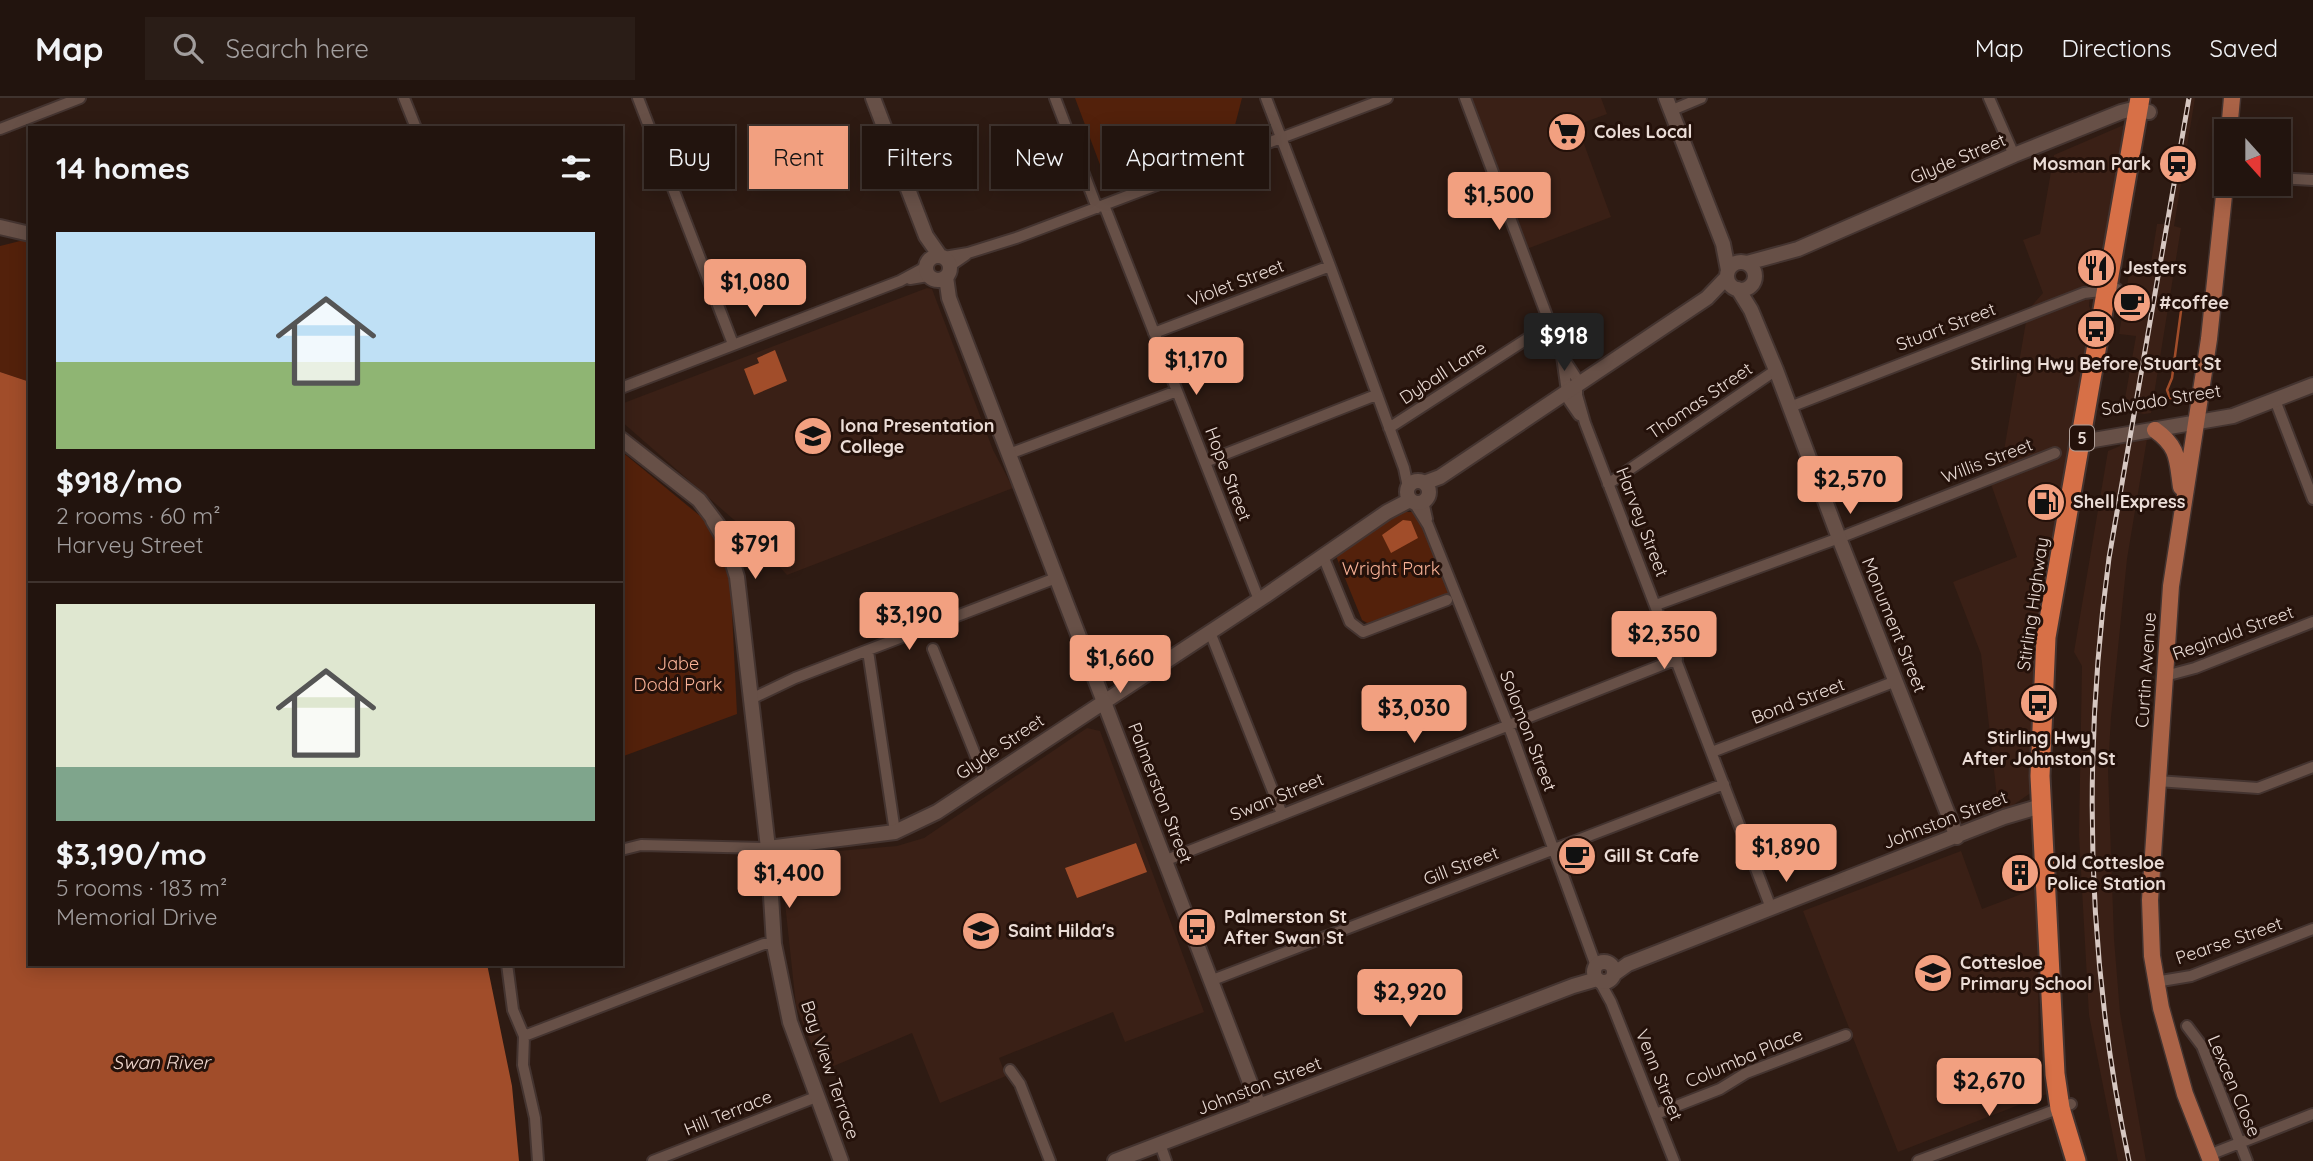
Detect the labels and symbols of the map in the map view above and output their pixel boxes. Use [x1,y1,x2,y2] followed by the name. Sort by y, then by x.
[1546,111,1588,153] supermarket icon: Coles Local
[2214,119,2291,196] north arrow
[1594,120,1692,143] place label: Coles Local
[1907,128,2009,189] street label: Glyde Street
[2157,143,2199,185] station icon: Mosman Park
[2033,152,2151,175] place label: Mosman Park
[1442,172,1556,232] pin: $1,500
[2075,247,2117,289] restaurant icon: Jesters
[1185,254,1287,311] street label: Violet Street
[2123,256,2187,279] place label: Jesters
[698,260,812,319] pin: $1,080
[2111,282,2153,324] cafe icon: #coffee
[2159,291,2229,314] place label: #coffee
[1893,297,1999,356] street label: Stuart Street
[2075,308,2117,350] bus stop icon: Stirling Hwy Before Stuart St
[1523,314,1605,373] pin: $918
[1395,336,1491,409] street label: Dyball Lane
[1139,338,1253,397] pin: $1,170
[1970,352,2222,375] place label: Stirling Hwy Before Stuart St
[1643,357,1757,444] street label: Thomas Street
[2099,379,2222,420] street label: Salvado Street
[840,414,994,458] place label: Iona Presentation College
[792,415,834,457] school or university icon: Iona Presentation College
[1200,423,1257,524] street label: Hope Street
[2070,426,2094,450] road number: 5
[1938,433,2036,488] street label: Willis Street
[1793,456,1907,516] pin: $2,570
[1611,464,1674,580] street label: Harvey Street
[2025,481,2067,523] fuel station icon: Shell Express
[2073,490,2186,513] place label: Shell Express
[714,522,796,581] pin: $791
[2012,536,2053,672] street label: Stirling Highway
[1857,554,1932,696] street label: Monument Street
[1342,557,1440,580] park label: Wright Park
[852,592,966,652] pin: $3,190
[2169,600,2297,665] street label: Reginald Street
[2130,611,2161,729] street label: Curtin Avenue
[1607,612,1721,671] pin: $2,350
[1063,636,1177,695] pin: $1,660
[634,652,722,696] park label: Jabe Dodd Park
[1495,667,1562,795] street label: Solomon Street
[1748,672,1848,729] street label: Bond Street
[2018,682,2060,724] bus stop icon: Stirling Hwy After Johnston St
[1357,686,1471,745] pin: $3,030
[951,709,1048,785] street label: Glyde Street
[1123,719,1198,867] street label: Palmerston Street
[1962,726,2116,770] place label: Stirling Hwy After Johnston St
[1227,767,1327,826] street label: Swan Street
[1879,785,2010,854] street label: Johnston Street
[1729,824,1843,884] pin: $1,890
[1556,835,1598,877] cafe icon: Gill St Cafe
[1420,841,1502,890] street label: Gill Street
[1604,844,1699,867] place label: Gill St Cafe
[732,850,846,910] pin: $1,400
[2047,851,2166,895] place label: Old Cottesloe Police Station
[1999,852,2041,894] building icon: Old Cottesloe Police Station
[1224,905,1347,949] place label: Palmerston St After Swan St
[1176,906,1218,948] bus stop icon: Palmerston St After Swan St
[960,910,1002,952] school or university icon: Saint Hilda's
[2172,912,2285,970] street label: Pearse Street
[1008,919,1115,942] place label: Saint Hilda's
[1960,951,2092,995] place label: Cottesloe Primary School
[1912,952,1954,994] school or university icon: Cottesloe Primary School
[1353,970,1467,1029] pin: $2,920
[796,997,865,1142] street label: Bay View Terrace
[1682,1022,1806,1093] street label: Columba Place
[1631,1026,1688,1124] street label: Venn Street
[2203,1032,2266,1140] street label: Lexcen Close
[112,1050,212,1074] water label: Swan River
[1193,1051,1324,1120] street label: Johnston Street
[1932,1058,2046,1118] pin: $2,670
[680,1084,775,1141] street label: Hill Terrace

